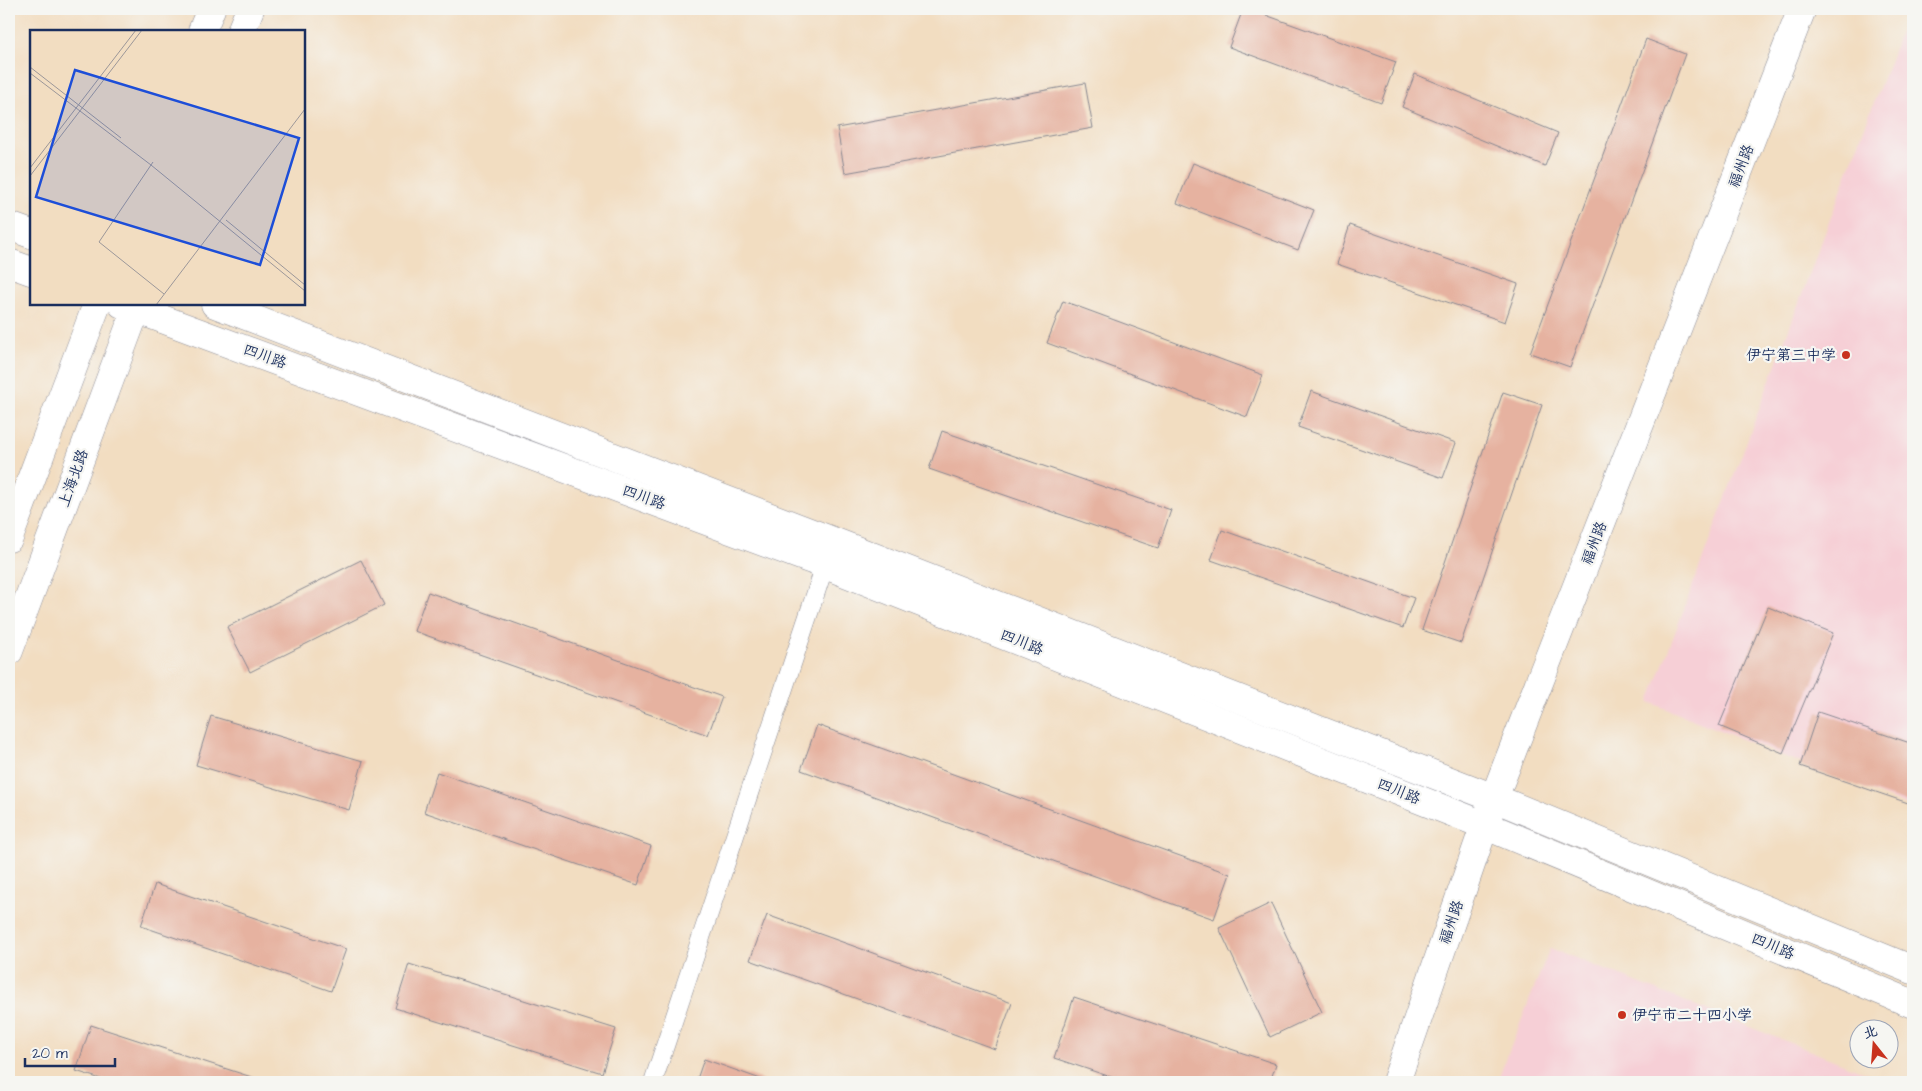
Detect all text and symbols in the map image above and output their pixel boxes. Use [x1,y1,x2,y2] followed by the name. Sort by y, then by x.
[30,30,305,305] inset map
[1724,141,1759,191] street label: 福州路
[240,339,290,374] street label: 四川路
[1746,345,1836,366] place label: 伊宁第三中学
[1840,349,1852,361] marker: 伊宁第三中学
[53,446,94,510] street label: 上海北路
[619,480,669,515] street label: 四川路
[1577,518,1612,568] street label: 福州路
[997,624,1047,661] street label: 四川路
[1374,773,1424,810] street label: 四川路
[1434,897,1469,947] street label: 福州路
[1748,928,1798,965] street label: 四川路
[1632,1005,1752,1026] place label: 伊宁市二十四小学
[1616,1009,1628,1021] marker: 伊宁市二十四小学
[1850,1018,1900,1068] north arrow
[1861,1021,1880,1044] text: 北
[25,1036,115,1068] scale bar
[32,1043,68,1064] text: 20 m

